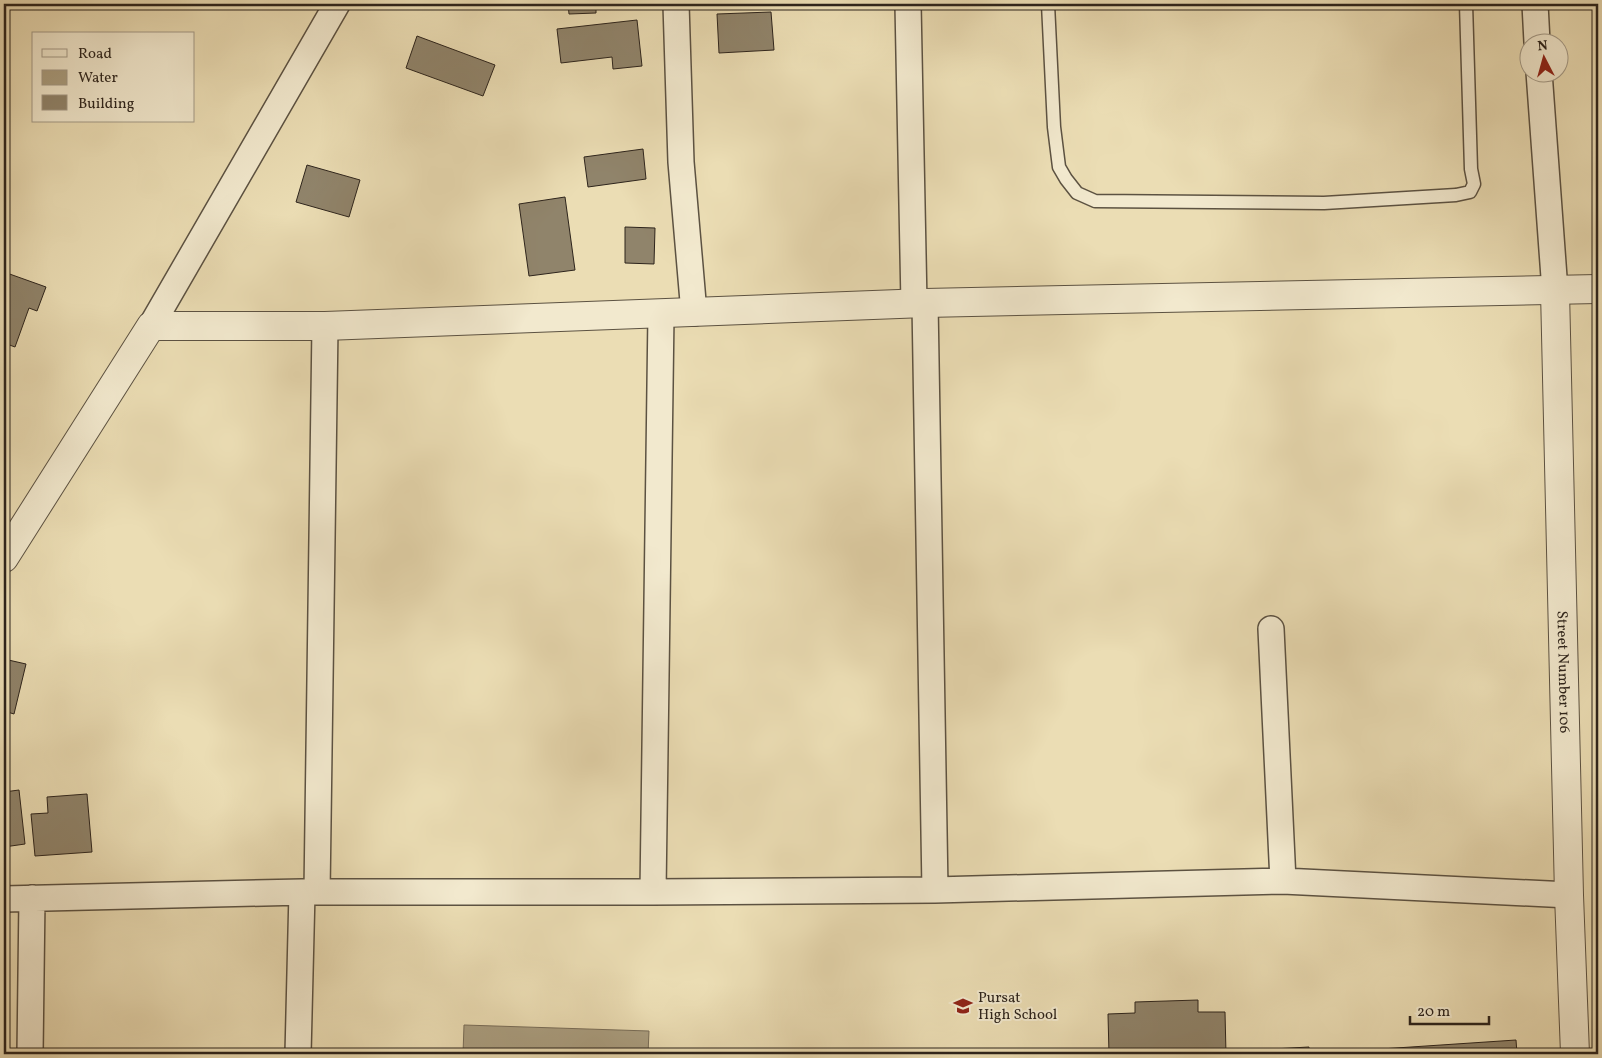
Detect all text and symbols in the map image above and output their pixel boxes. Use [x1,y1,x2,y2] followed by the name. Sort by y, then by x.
[32,32,195,122] legend
[1520,32,1570,82] north arrow
[1537,37,1549,57] text: N
[78,44,112,65] text: Road
[78,68,118,89] text: Water
[78,94,135,115] text: Building
[1550,610,1574,733] street label: Street Number 106
[978,988,1057,1026] place label: Pursat High School
[1410,993,1488,1025] scale bar
[952,995,974,1017] school or university icon: Pursat High School
[1417,1002,1450,1023] text: 20 m

